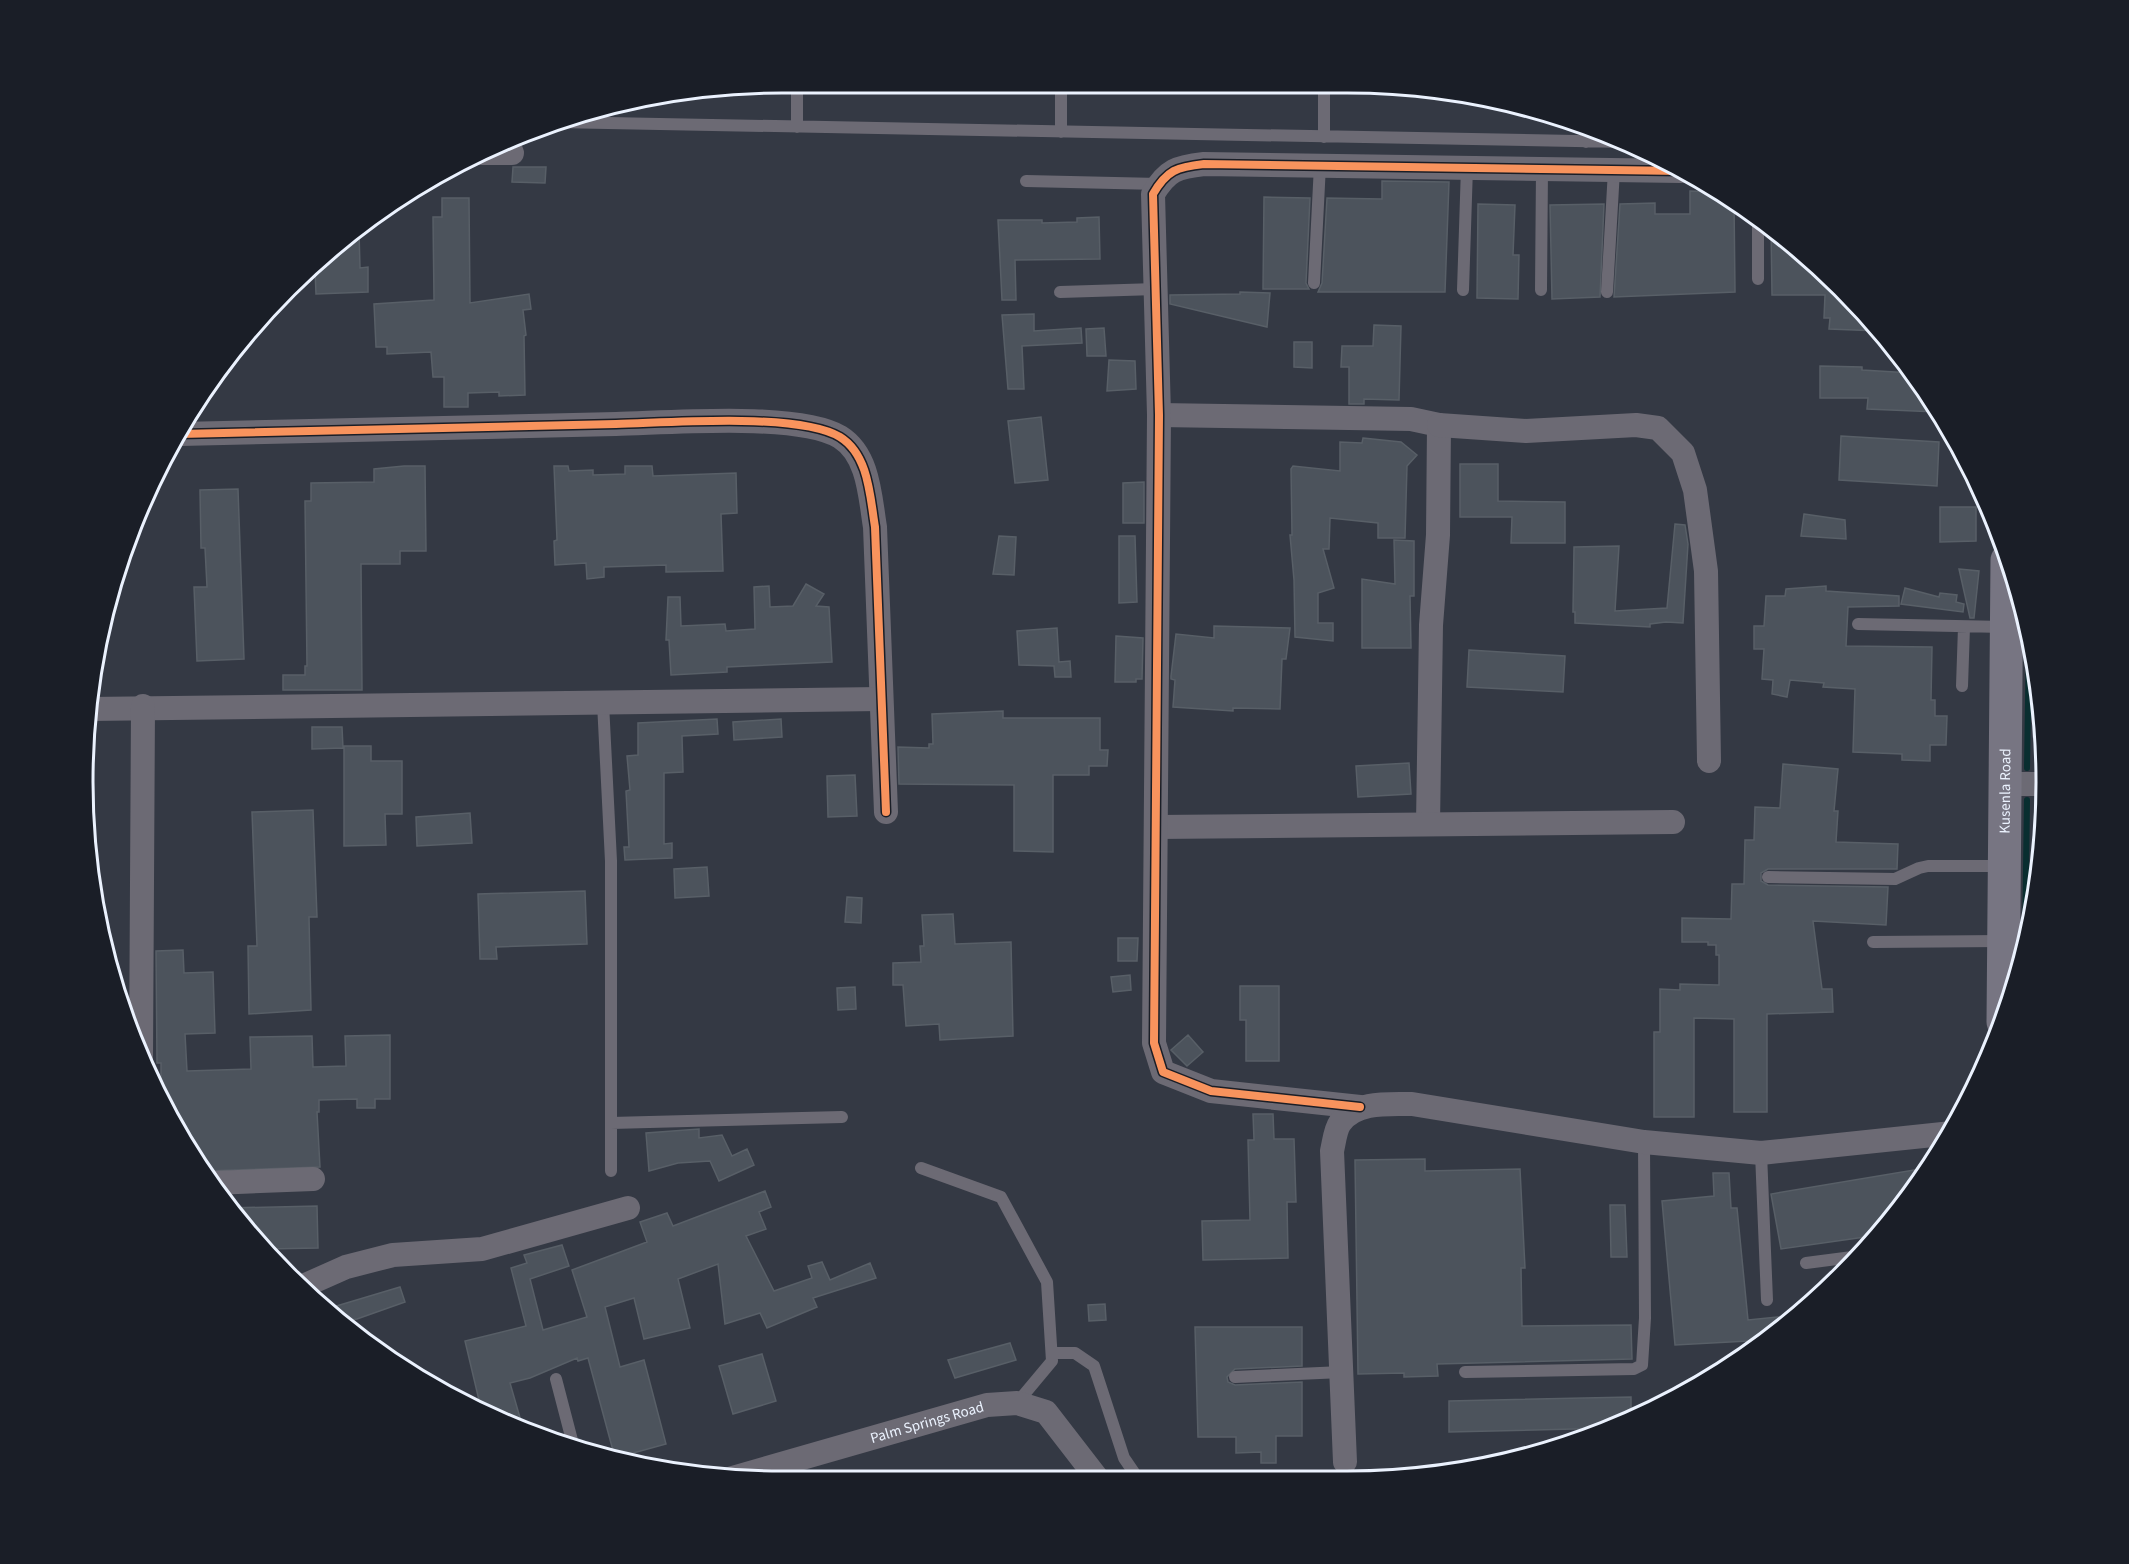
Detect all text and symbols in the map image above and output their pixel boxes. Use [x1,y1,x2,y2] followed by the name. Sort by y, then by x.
[1994,748,2016,834] street label: Kusenla Road
[868,1396,986,1448] street label: Palm Springs Road

